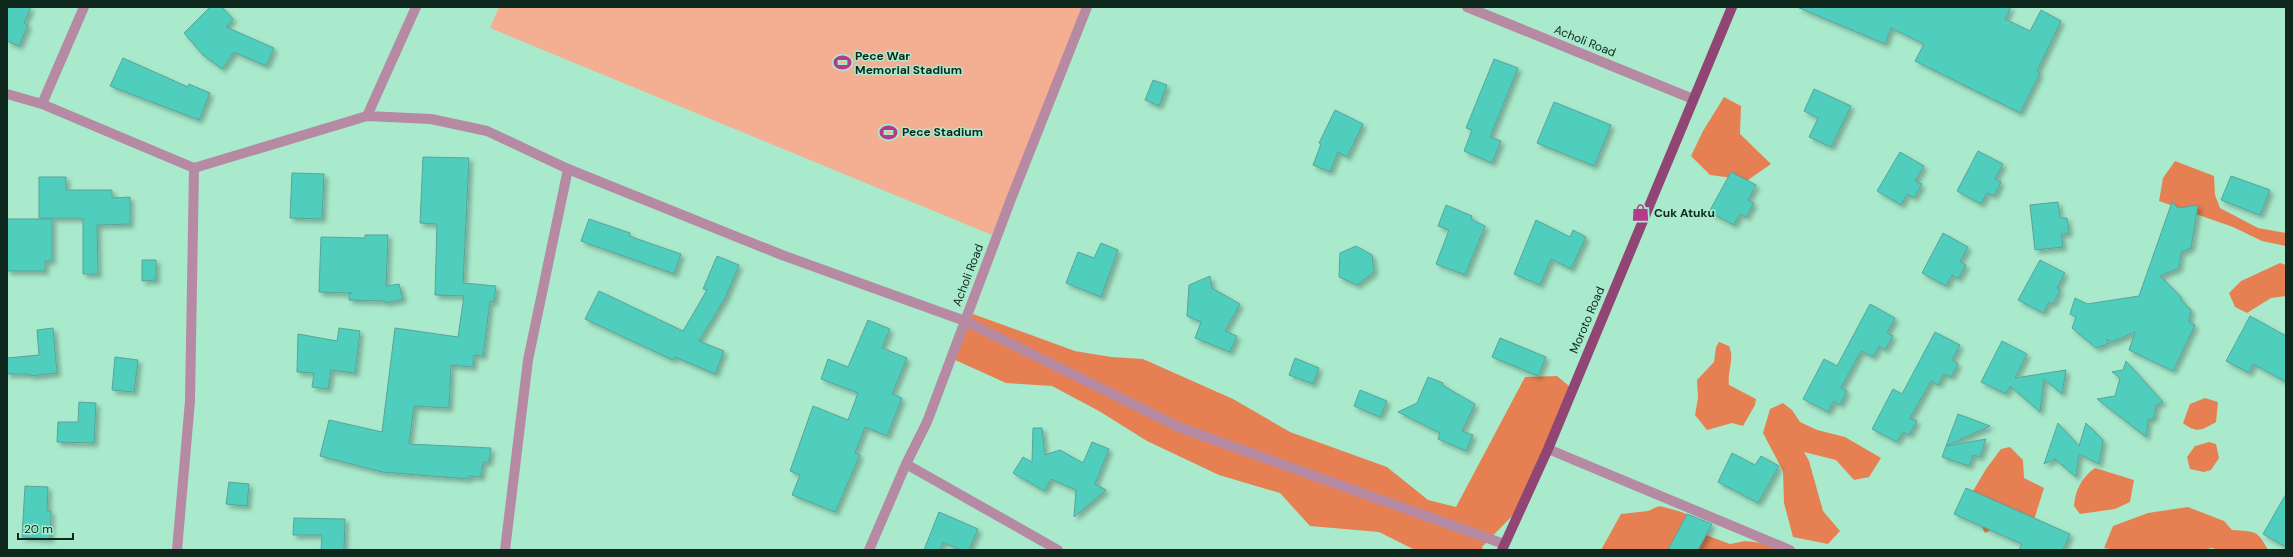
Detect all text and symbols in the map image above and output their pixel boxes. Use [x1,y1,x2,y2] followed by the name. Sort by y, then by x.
[1552,21,1618,61] street label: Acholi Road
[855,48,962,78] place label: Pece War Memorial Stadium
[832,53,852,73] sports icon: Pece War Memorial Stadium
[879,122,899,142] sports icon: Pece Stadium
[902,124,983,140] place label: Pece Stadium
[1631,203,1651,223] shop icon: Cuk Atuku
[1654,205,1715,221] place label: Cuk Atuku
[949,242,987,308] street label: Acholi Road
[1566,284,1608,356] street label: Moroto Road
[18,515,73,541] scale bar
[24,521,53,537] text: 20 m

